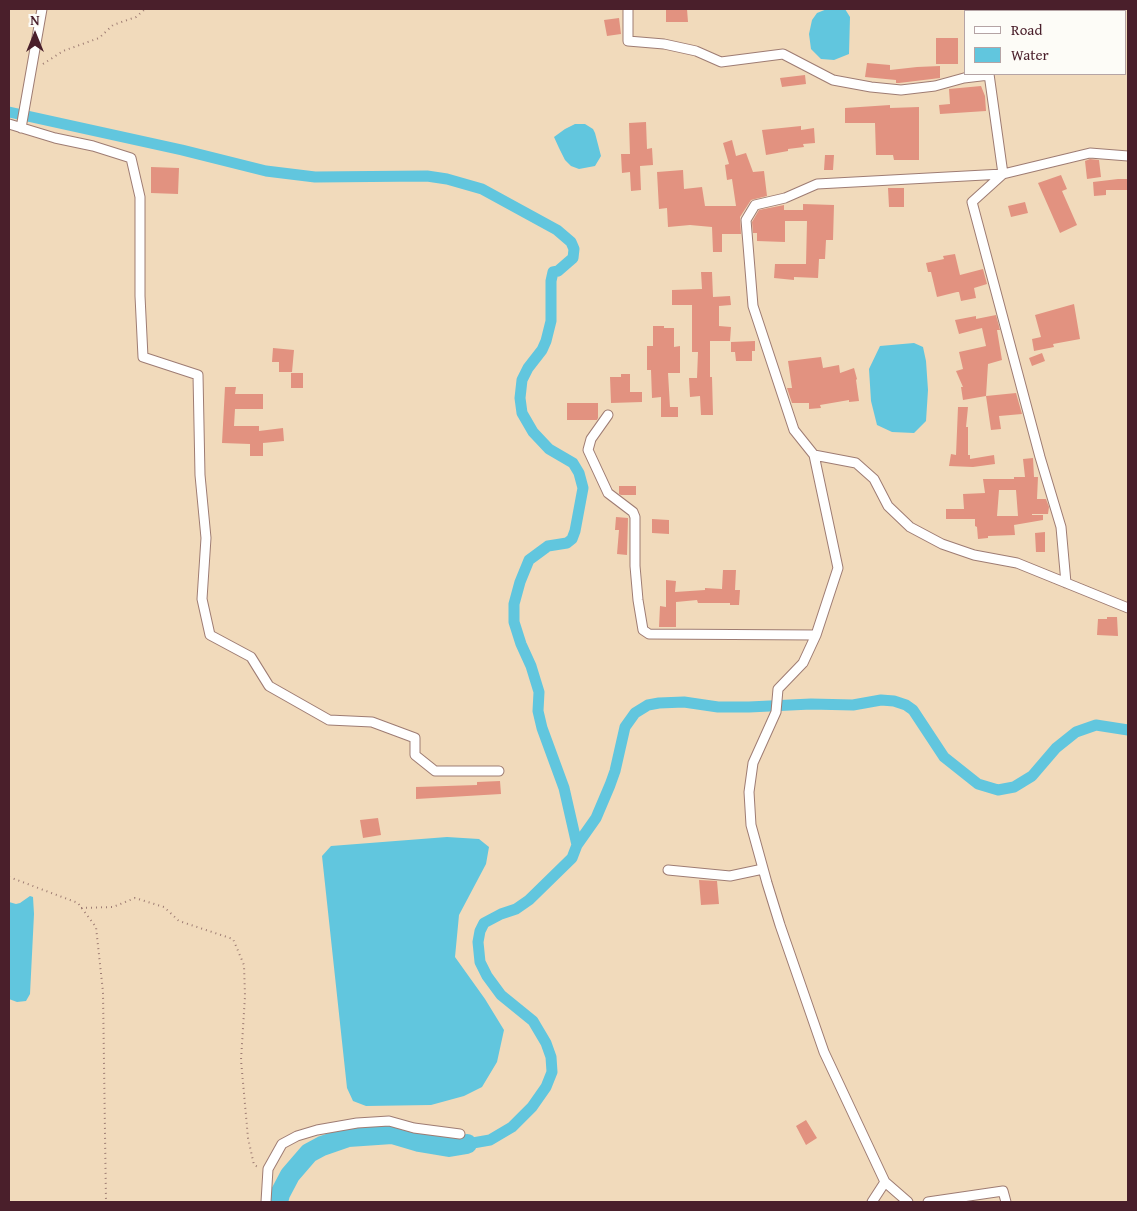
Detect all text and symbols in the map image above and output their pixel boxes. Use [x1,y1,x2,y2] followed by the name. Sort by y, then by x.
[10,10,60,60] north arrow
[30,10,40,30] text: N
[964,10,1127,75] legend
[1011,19,1042,40] text: Road
[1011,44,1049,65] text: Water

